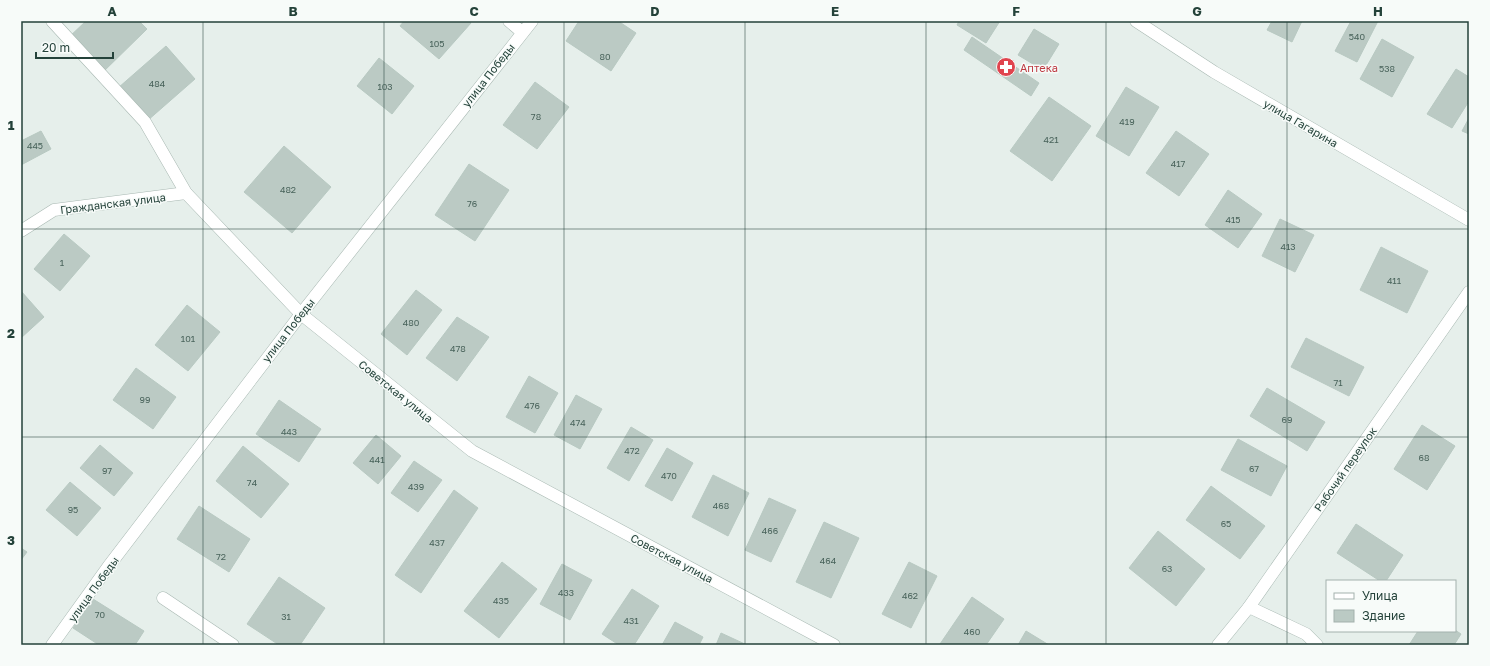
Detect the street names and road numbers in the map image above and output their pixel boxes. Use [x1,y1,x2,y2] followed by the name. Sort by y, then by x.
[459,41,517,109] street label: улица Победы
[1261,96,1341,150] street label: улица Гагарина
[59,190,167,216] street label: Гражданская улица
[259,296,317,364] street label: улица Победы
[356,357,436,425] street label: Советская улица
[1311,424,1379,514] street label: Рабочий переулок
[629,531,715,585] street label: Советская улица
[65,554,121,624] street label: улица Победы

